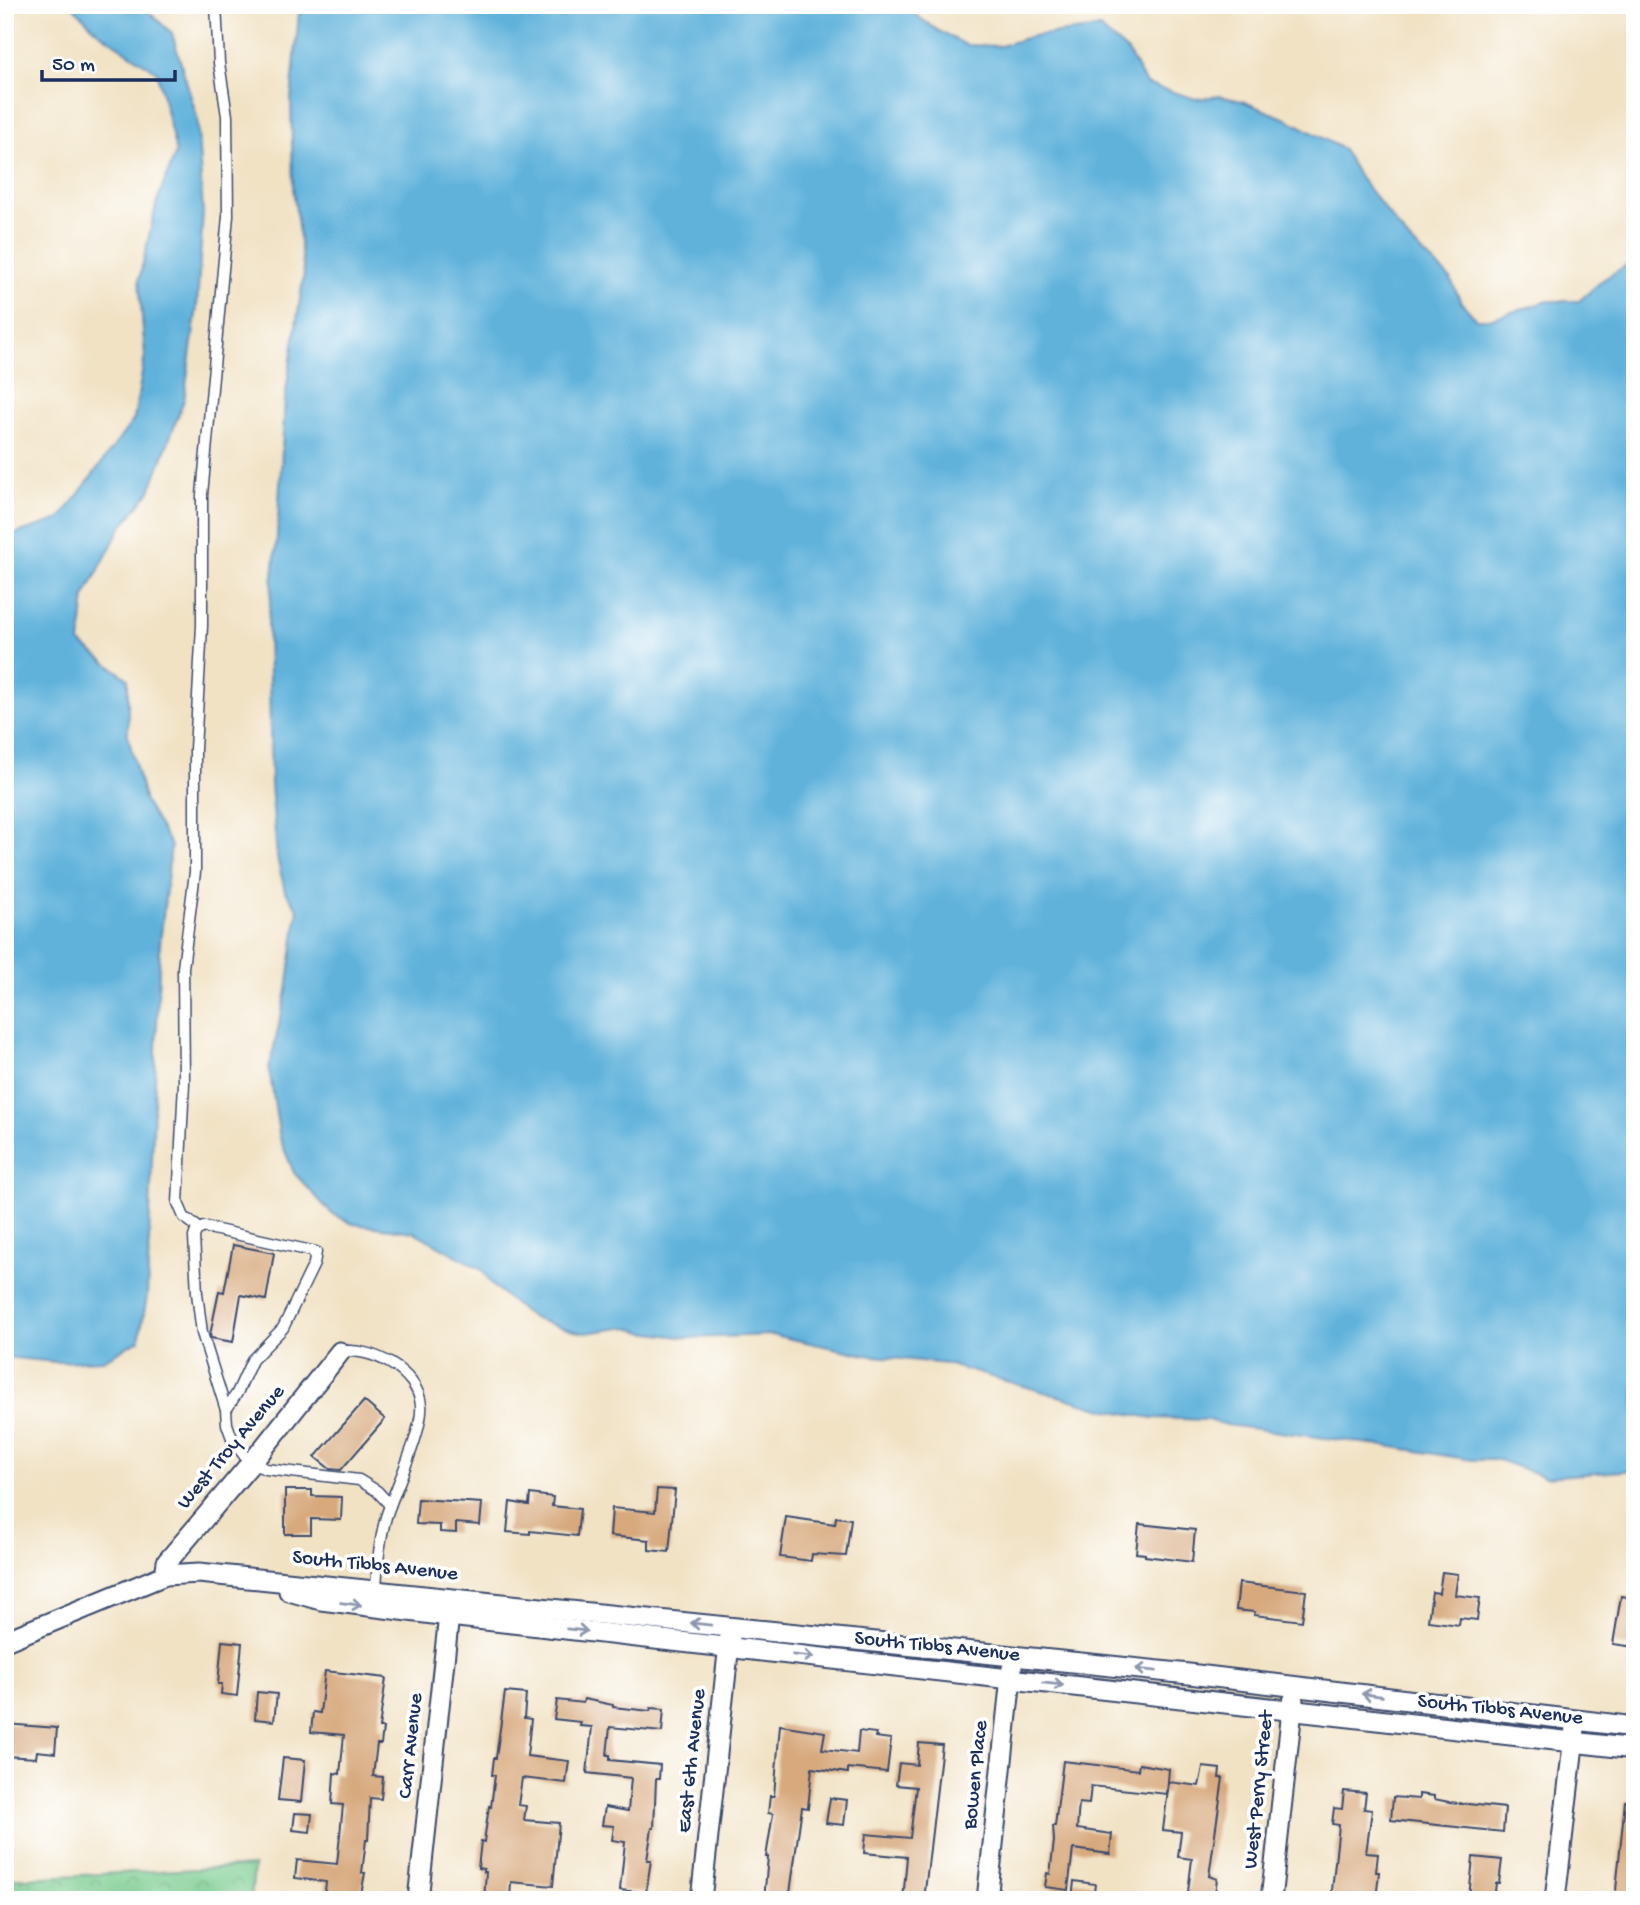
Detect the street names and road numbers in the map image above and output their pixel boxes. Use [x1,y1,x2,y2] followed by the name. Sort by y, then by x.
[173,1380,292,1515] street label: West Troy Avenue
[291,1546,460,1588] street label: South Tibbs Avenue
[853,1627,1022,1669] street label: South Tibbs Avenue
[673,1687,713,1834] street label: East 6th Avenue
[1416,1690,1585,1732] street label: South Tibbs Avenue
[394,1691,430,1800] street label: Carr Avenue
[1239,1707,1281,1870] street label: West Perry Street
[959,1718,995,1832] street label: Bowen Place

